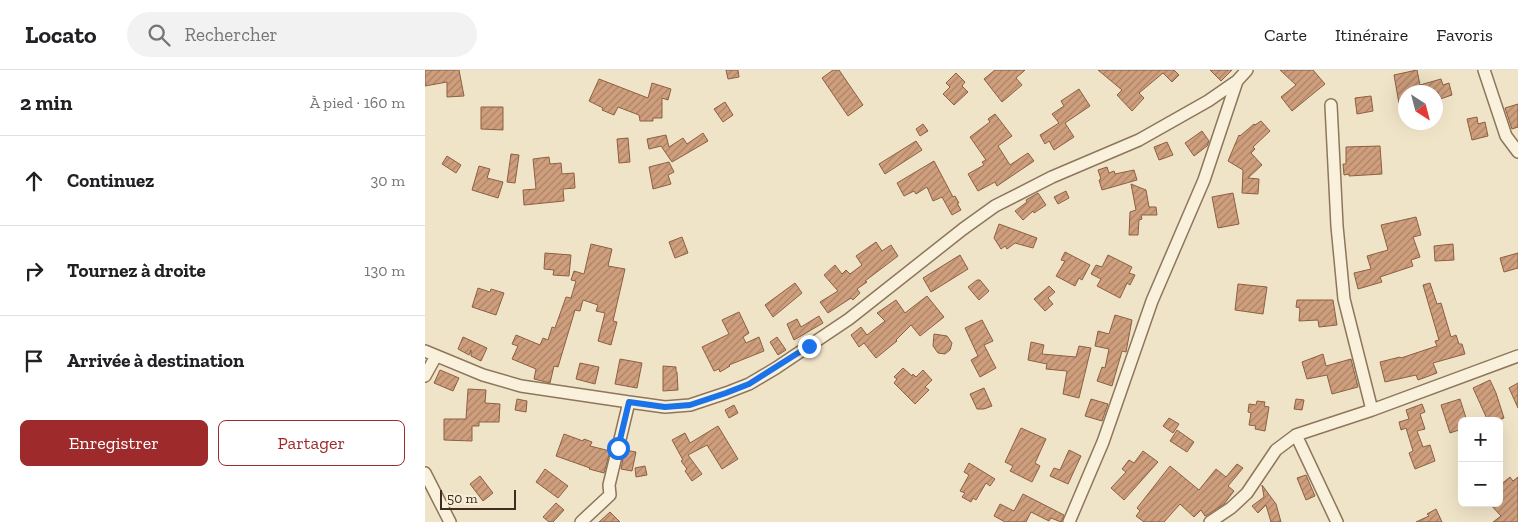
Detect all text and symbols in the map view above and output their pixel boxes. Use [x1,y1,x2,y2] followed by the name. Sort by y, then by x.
[127,12,477,57] search box
[25,20,97,49] text: Locato
[145,21,173,49] icon: search
[185,23,278,46] text: Rechercher
[1264,24,1307,46] text: Carte
[1335,24,1408,46] text: Itinéraire
[1436,24,1493,46] text: Favoris
[1398,85,1443,130] north arrow
[20,90,72,115] text: 2 min
[310,93,405,112] text: À pied · 160 m
[20,167,48,195] icon: ahead
[67,169,154,192] text: Continuez
[371,171,405,190] text: 30 m
[20,257,48,285] icon: right
[67,259,206,282] text: Tournez à droite
[364,261,405,280] text: 130 m
[798,335,821,358] route end
[20,347,48,375] icon: arrive
[67,349,244,372] text: Arrivée à destination
[1458,417,1503,507] map controls
[1458,417,1503,462] button: +
[20,420,208,466] button: Enregistrer
[218,420,405,466] button: Partager
[607,437,630,460] route start
[1458,462,1503,507] button: −
[440,487,516,510] scale bar
[447,490,478,507] text: 50 m

